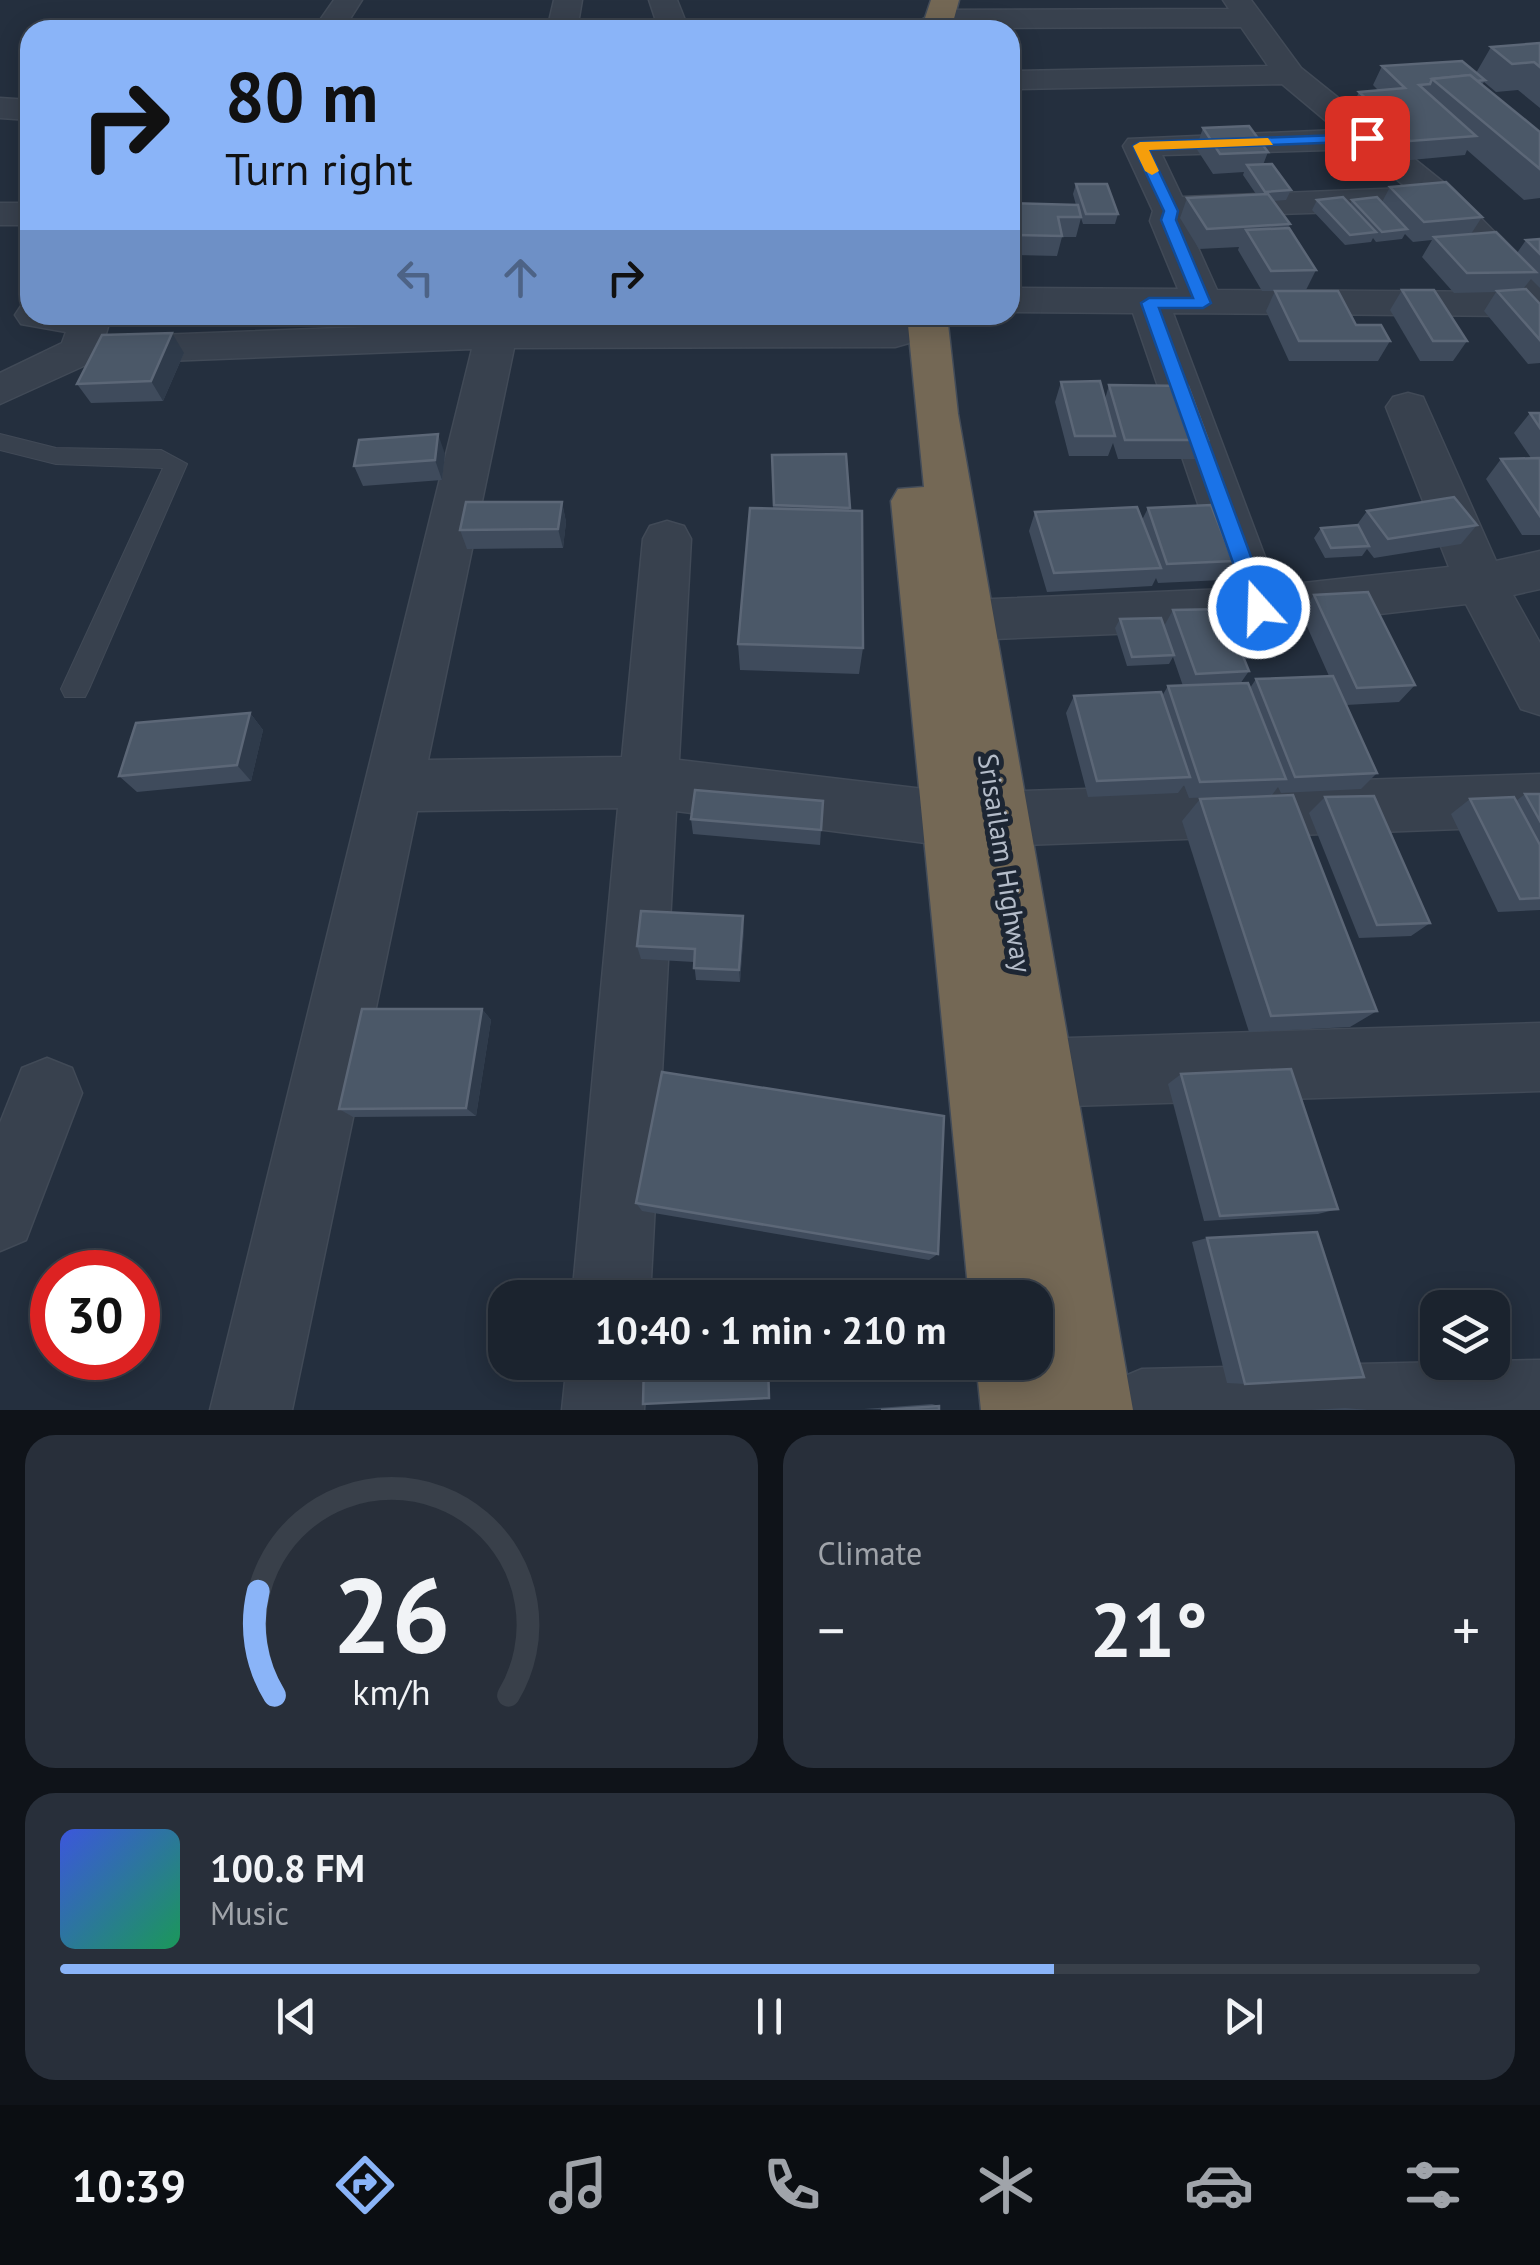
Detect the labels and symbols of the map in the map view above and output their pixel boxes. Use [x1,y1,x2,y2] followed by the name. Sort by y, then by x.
[1325,96,1410,181] pin
[1207,556,1311,660] position arrow
[970,751,1041,975] street label: Srisailam Highway
[30,1250,160,1380] speed limit sign: 30

